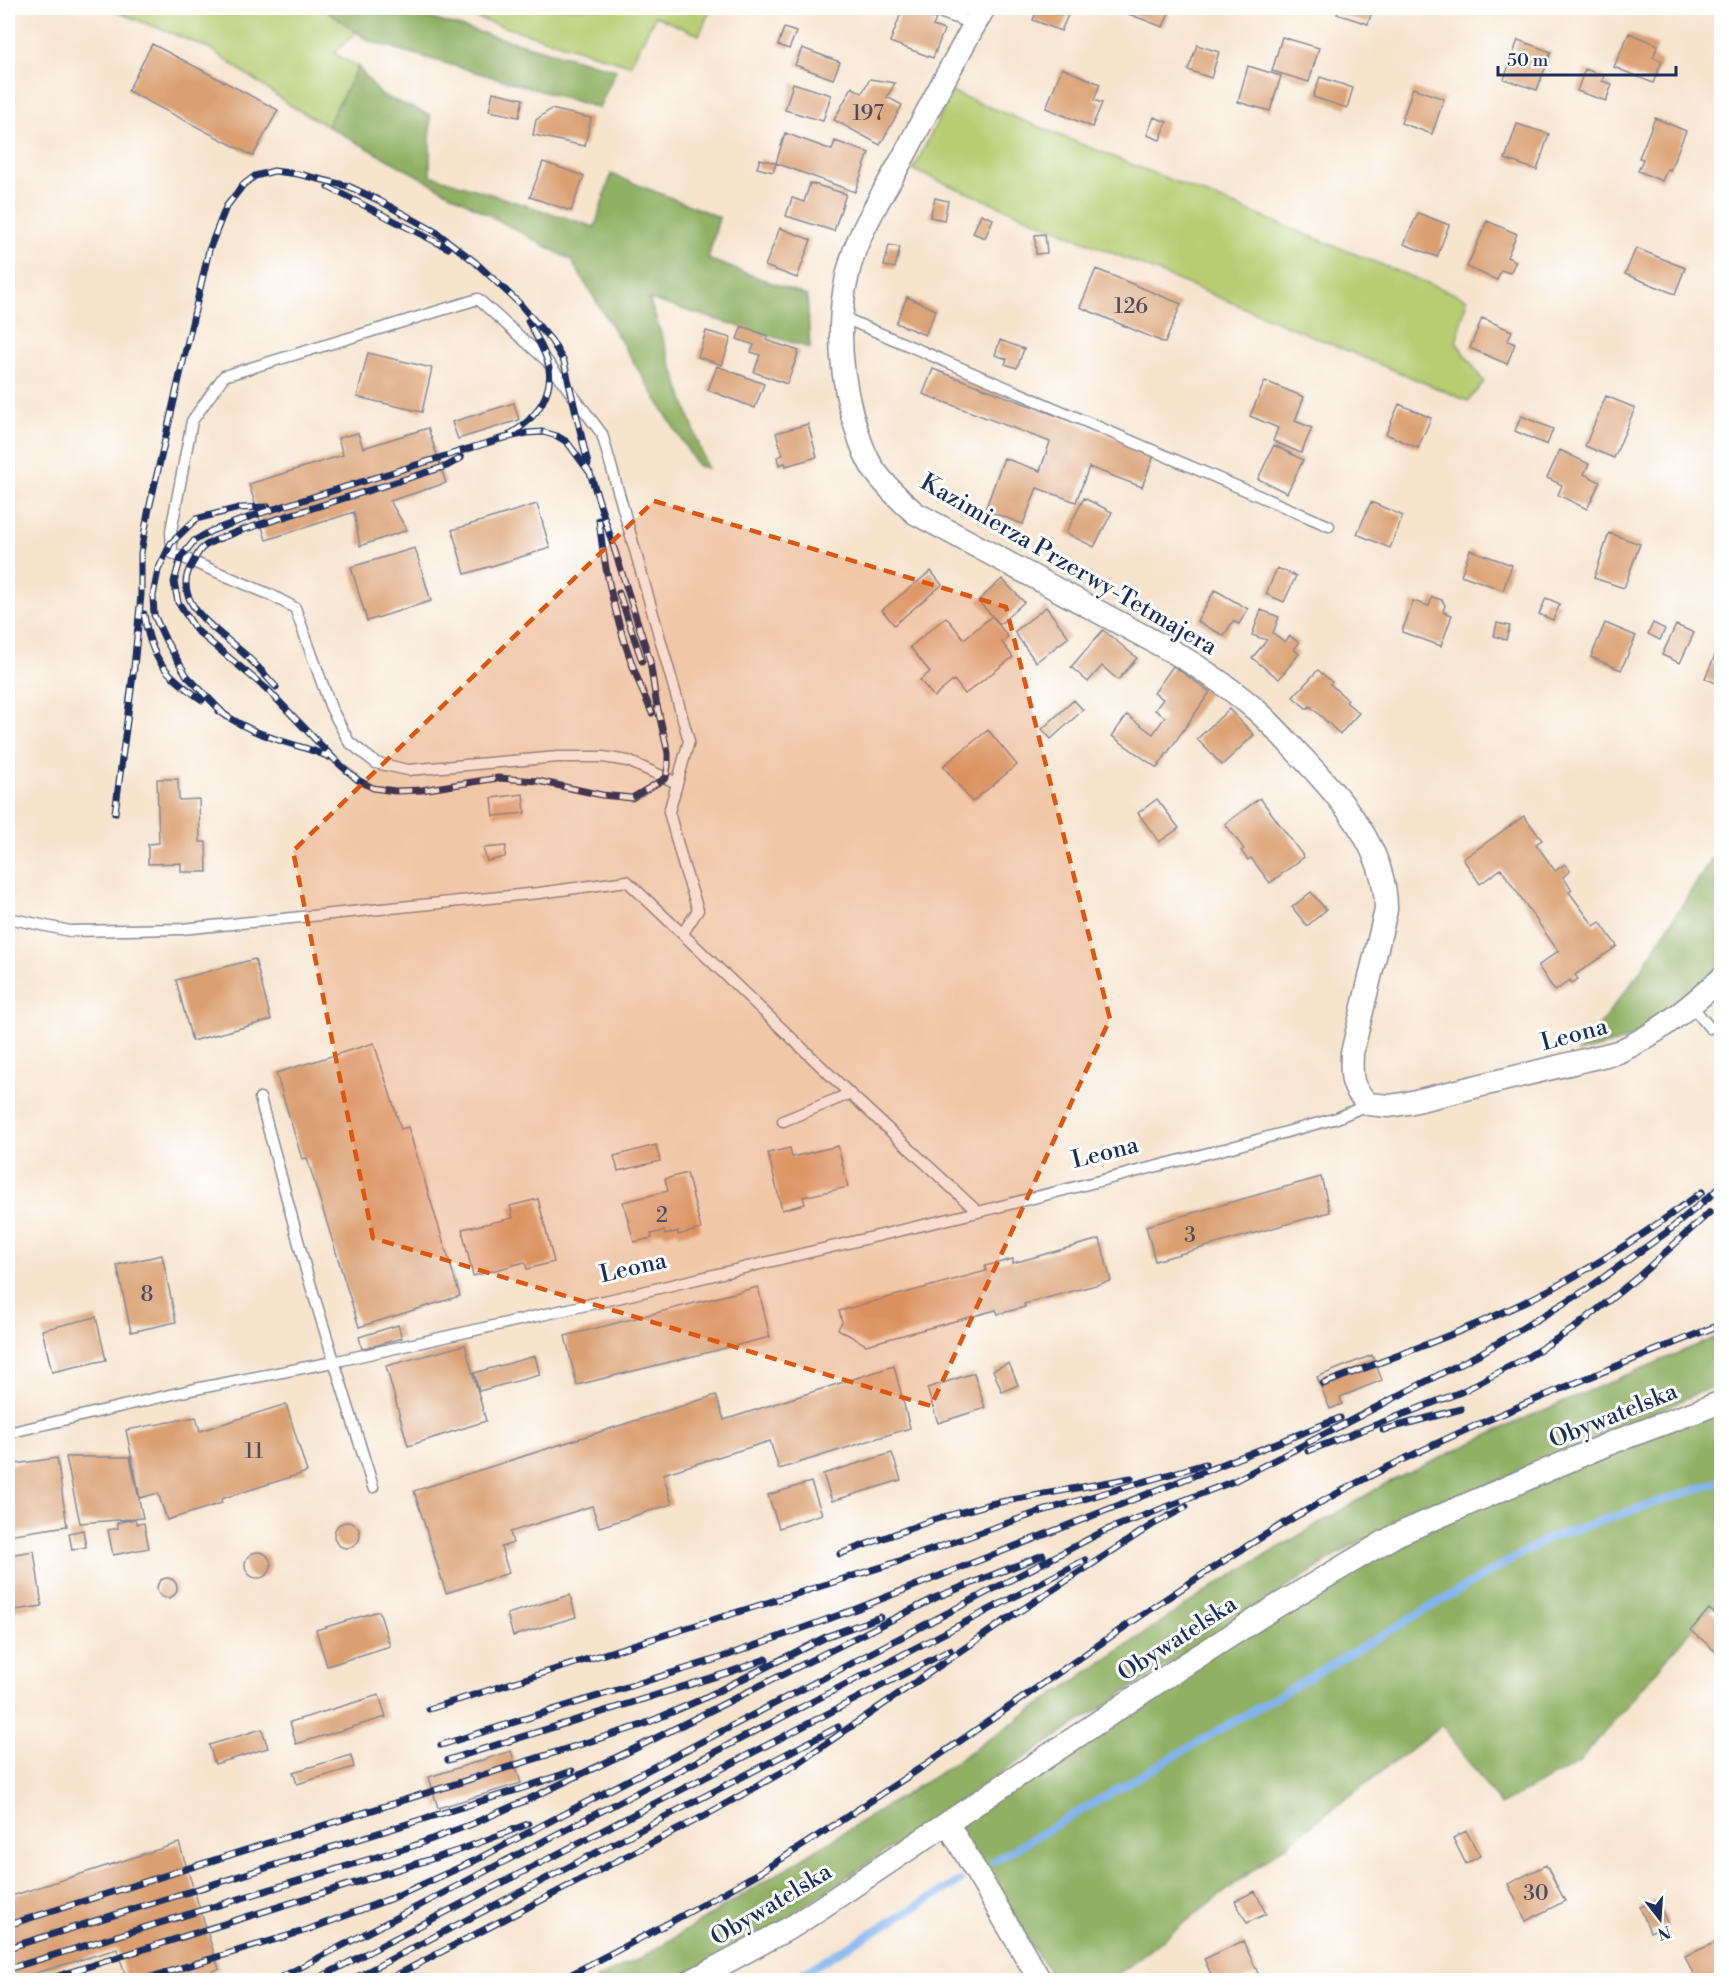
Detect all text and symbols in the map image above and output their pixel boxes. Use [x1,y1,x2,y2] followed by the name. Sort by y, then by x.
[1498,39,1676,77] scale bar
[1507,49,1549,72] text: 50 m
[852,101,884,127] house number: 197
[1114,294,1148,320] house number: 126
[915,467,1223,663] street label: Kazimierza Przerwy-Tetmajera
[1538,1011,1612,1058] street label: Leona
[1069,1130,1143,1176] street label: Leona
[656,1203,668,1229] house number: 2
[1184,1223,1196,1249] house number: 3
[597,1246,671,1290] street label: Leona
[141,1282,153,1308] house number: 8
[1545,1376,1683,1455] street label: Obywatelska
[245,1439,263,1465] house number: 11
[1112,1589,1244,1688] street label: Obywatelska
[705,1857,838,1953] street label: Obywatelska
[1523,1881,1549,1907] house number: 30
[1630,1889,1690,1949] north arrow
[1655,1921,1673,1944] text: N

